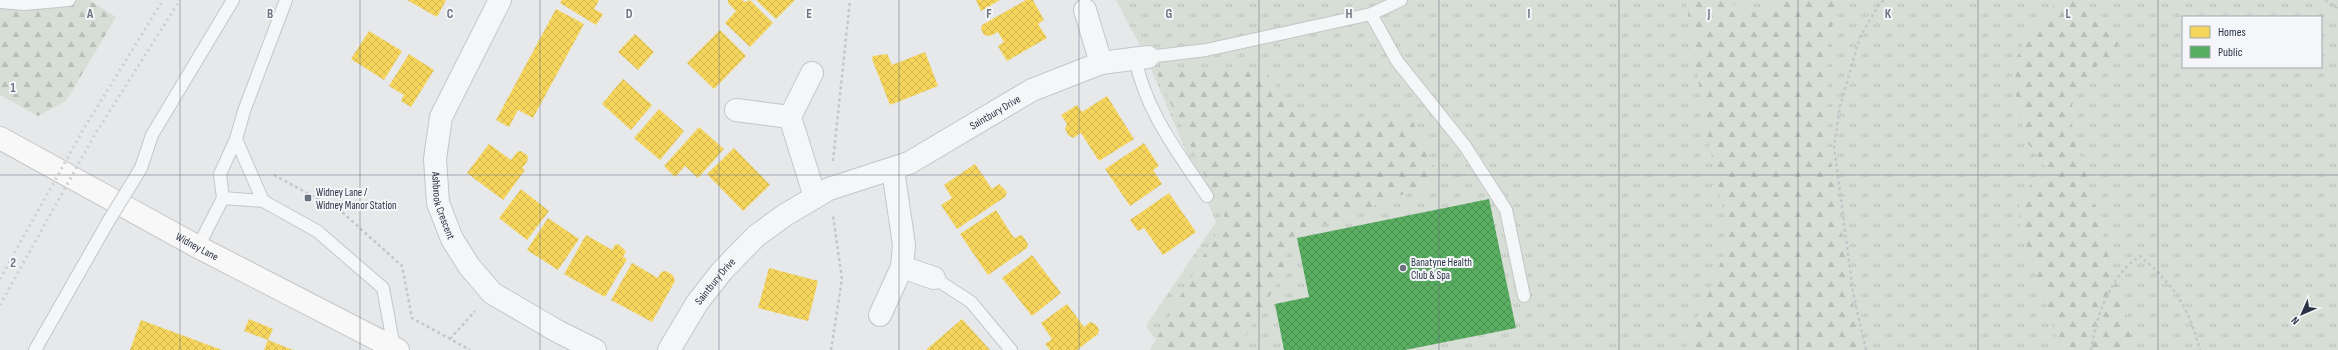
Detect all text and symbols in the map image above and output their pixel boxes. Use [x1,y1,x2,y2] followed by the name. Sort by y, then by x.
[86,6,94,22] text: A
[267,6,273,22] text: B
[447,6,454,22] text: C
[626,6,633,22] text: D
[806,6,812,22] text: E
[986,6,992,22] text: F
[1166,6,1173,22] text: G
[1346,6,1353,22] text: H
[1528,6,1531,22] text: I
[1707,6,1711,22] text: J
[1885,6,1892,22] text: K
[2065,6,2071,22] text: L
[2182,16,2322,68] legend
[2218,25,2246,40] text: Homes
[2218,45,2243,60] text: Public
[10,80,16,96] text: 1
[967,92,1023,132] street label: Saintbury Drive
[429,170,458,242] street label: Ashbrook Crescent
[316,186,397,212] place label: Widney Lane / Widney Manor Station
[303,193,313,203] marker: Widney Lane / Widney Manor Station
[174,230,221,263] street label: Widney Lane
[10,255,16,271] text: 2
[692,255,738,307] street label: Saintbury Drive
[1411,256,1472,282] place label: Banatyne Health Club & Spa
[1398,263,1408,273] marker: Banatyne Health Club & Spa
[2282,294,2322,334] north arrow
[2289,314,2302,327] text: N

